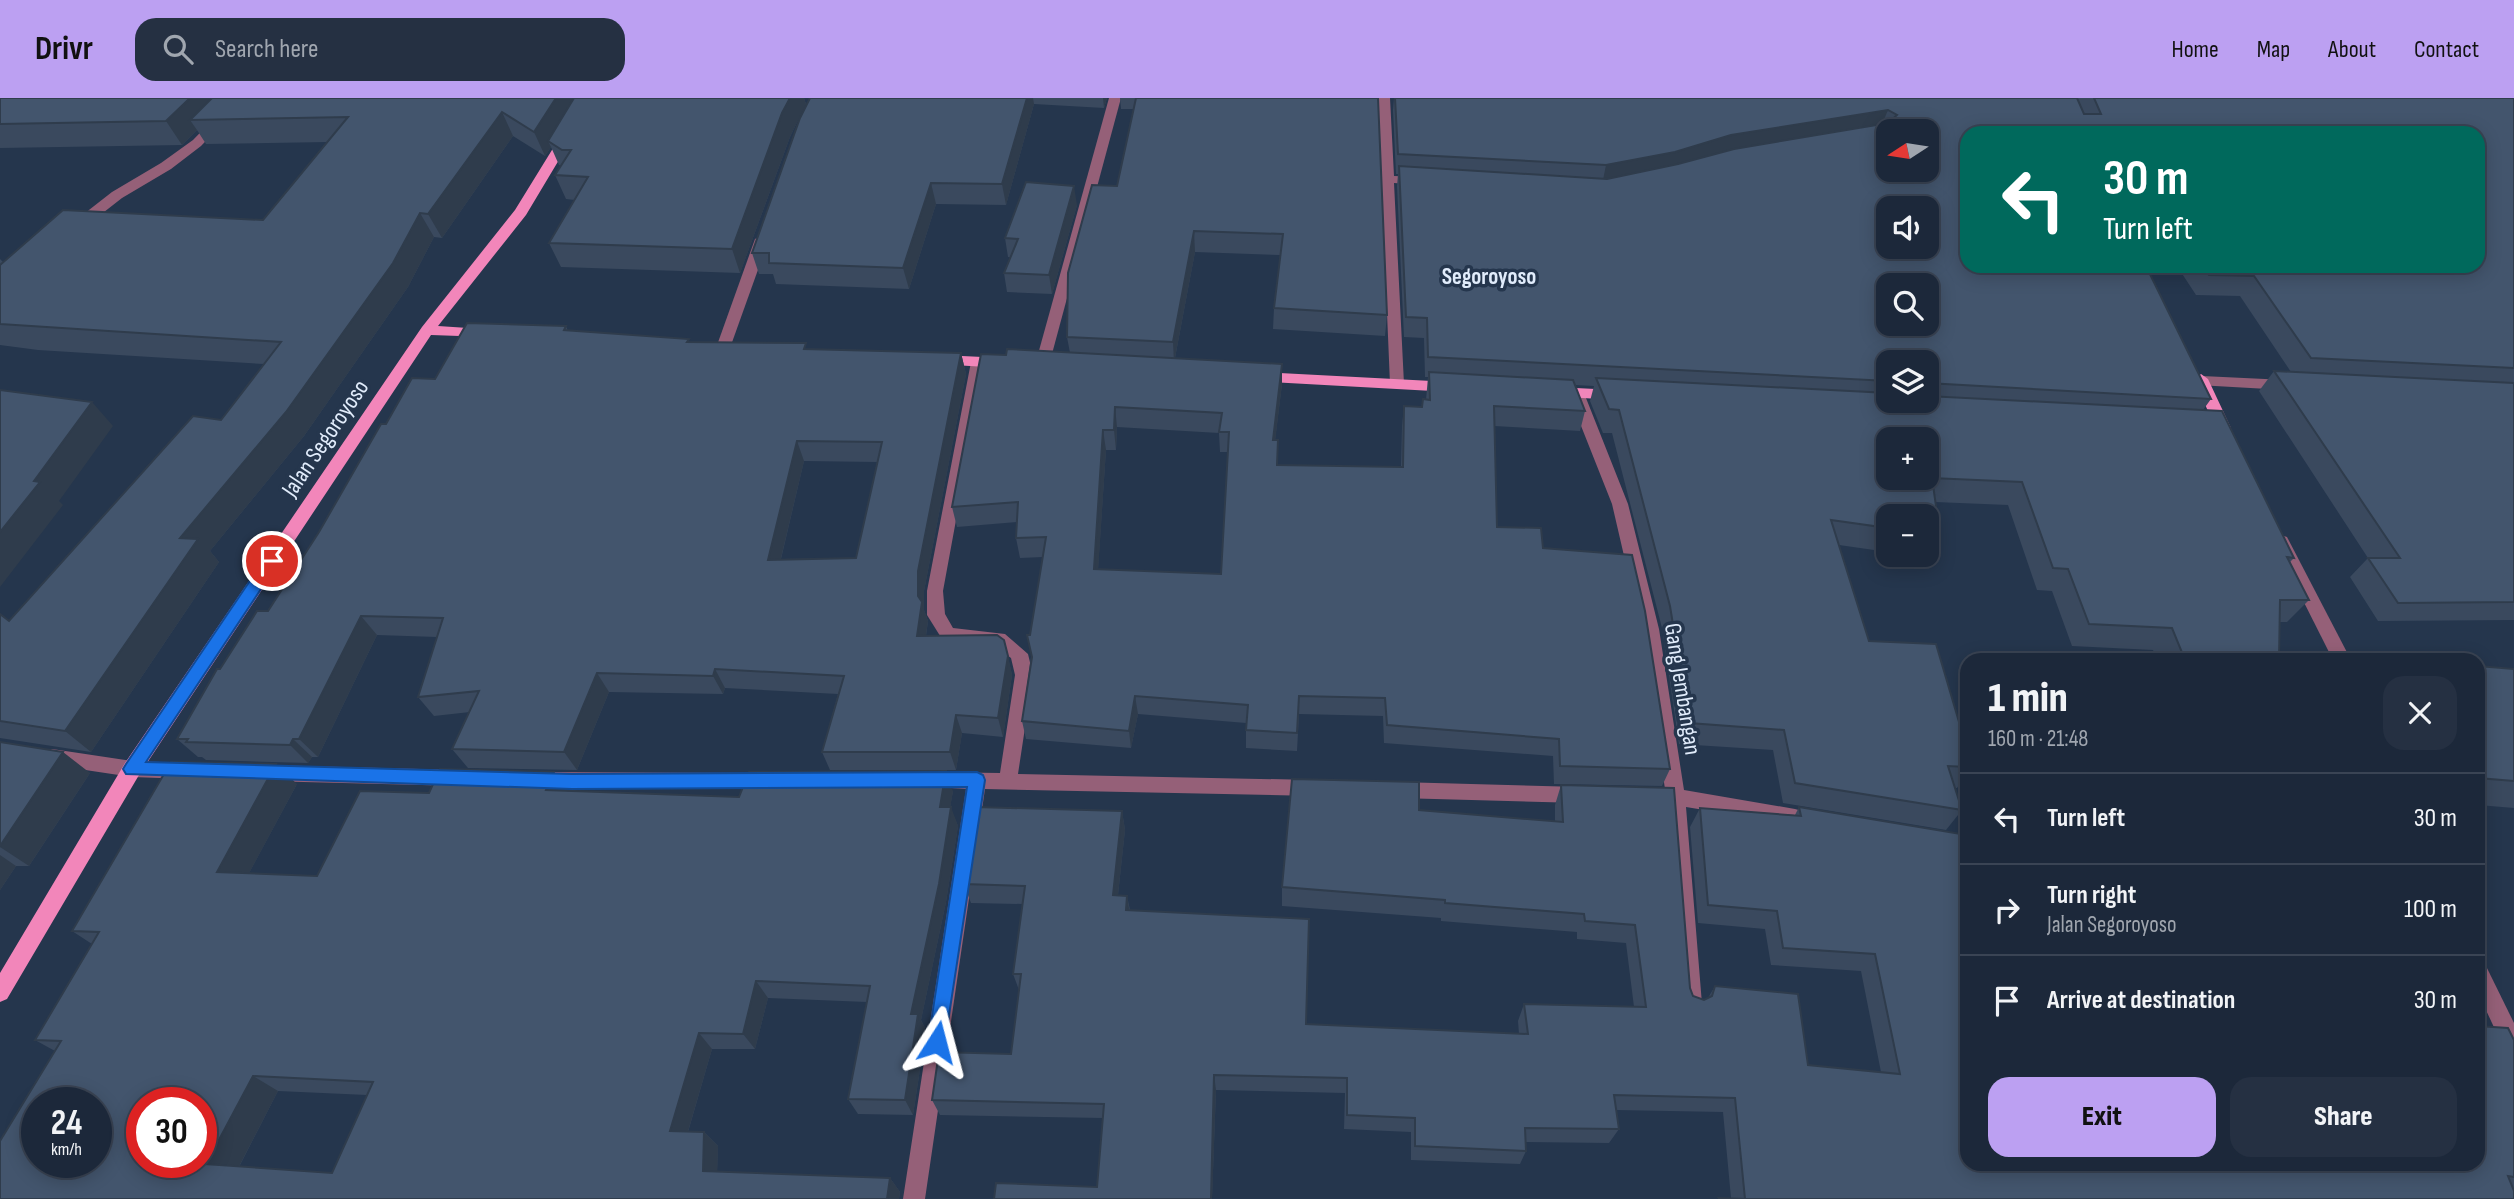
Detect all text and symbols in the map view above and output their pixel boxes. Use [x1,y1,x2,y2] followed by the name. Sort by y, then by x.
[135,18,625,81] search box
[35,29,93,69] text: Drivr
[159,30,197,68] icon: search
[215,34,318,65] text: Search here
[2171,35,2219,64] text: Home
[2257,35,2290,64] text: Map
[2328,35,2376,64] text: About
[2414,35,2479,64] text: Contact
[1876,119,1939,182] north arrow
[1876,119,1939,567] map controls
[2103,150,2188,209] text: 30 m
[1988,154,2079,245] icon: left
[1876,196,1939,259] button: sound
[2103,210,2193,249] text: Turn left
[1442,263,1536,291] district label: Segoroyoso
[1876,273,1939,336] button: search
[1876,350,1939,413] button: layers
[275,374,375,503] street label: Jalan Segoroyoso
[1876,427,1939,490] button: +
[1876,504,1939,567] button: −
[242,531,302,591] pin
[253,542,291,580] icon: arrive
[1658,621,1707,757] street label: Gang Jembangan
[1988,673,2068,724] text: 1 min
[2383,676,2457,750] button: close
[1988,725,2088,753] text: 160 m · 21:48
[1988,800,2026,838] icon: left
[2047,803,2125,834] text: Turn left
[2414,803,2457,834] text: 30 m
[2047,880,2136,911] text: Turn right
[1988,891,2026,929] icon: right
[2404,894,2457,925] text: 100 m
[2047,911,2177,939] text: Jalan Segoroyoso
[1988,982,2026,1020] icon: arrive
[2047,985,2235,1016] text: Arrive at destination
[2414,985,2457,1016] text: 30 m
[900,1005,974,1079] position arrow
[1988,1077,2216,1157] button: Exit
[2230,1077,2457,1157] button: Share
[126,1087,217,1178] speed limit sign: 30
[51,1102,82,1145] text: 24
[51,1139,82,1160] text: km/h

